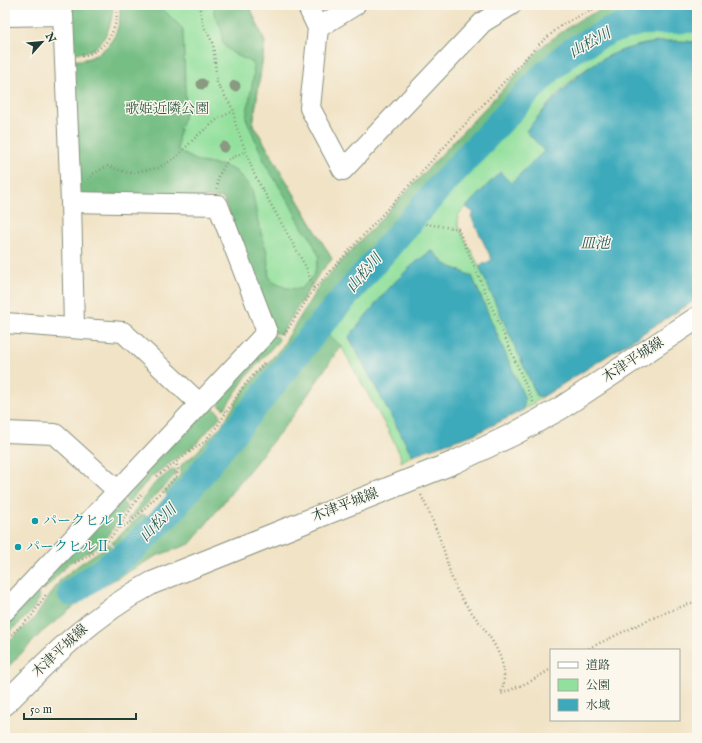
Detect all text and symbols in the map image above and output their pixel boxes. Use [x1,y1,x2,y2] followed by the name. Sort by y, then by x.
[22,22,62,62] north arrow
[566,23,616,62] water label: 山松川
[41,30,59,46] text: N
[125,100,209,118] park label: 歌姫近隣公園
[580,234,612,253] water label: 皿池
[342,248,387,296] water label: 山松川
[599,333,667,387] street label: 木津平城線
[309,484,381,526] street label: 木津平城線
[136,499,182,546] water label: 山松川
[43,512,127,530] place label: パークヒルⅠ
[30,516,40,526] marker: パークヒルⅠ
[26,538,110,556] place label: パークヒルⅡ
[13,542,23,552] marker: パークヒルⅡ
[28,621,92,681] street label: 木津平城線
[550,649,680,721] legend
[586,658,610,673] text: 道路
[586,678,610,693] text: 公園
[24,695,136,721] scale bar
[586,698,610,713] text: 水域
[30,702,52,717] text: 50 m

